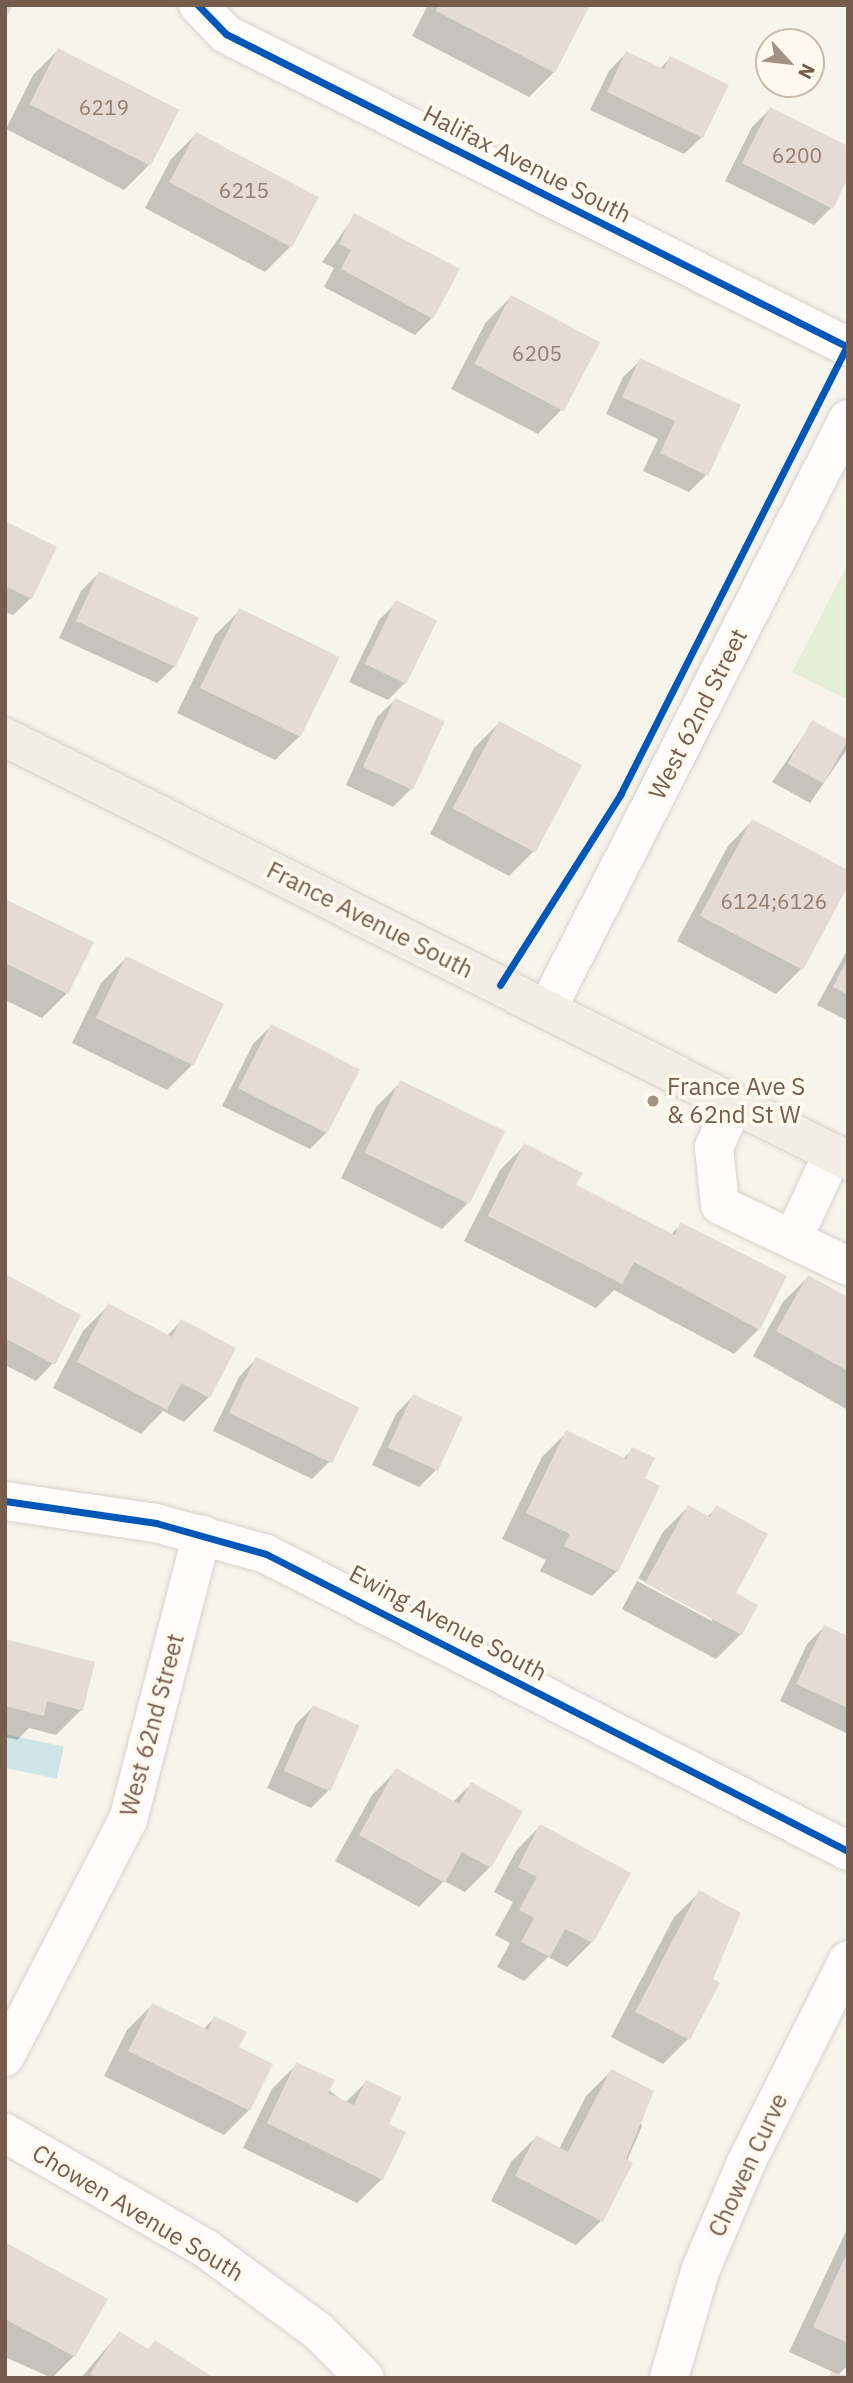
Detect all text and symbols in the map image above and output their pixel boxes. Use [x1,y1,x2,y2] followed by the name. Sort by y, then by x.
[755,28,825,98] north arrow
[793,60,821,83] text: N
[79,94,129,120] house number: 6219
[418,99,636,229] street label: Halifax Avenue South
[772,142,822,168] house number: 6200
[219,177,269,203] house number: 6215
[512,340,562,366] house number: 6205
[643,624,753,804] street label: West 62nd Street
[262,855,478,985] street label: France Avenue South
[721,888,827,914] house number: 6124;6126
[667,1073,805,1129] place label: France Ave S & 62nd St W
[645,1093,661,1109] marker: France Ave S & 62nd St W
[344,1559,552,1687] street label: Ewing Avenue South
[114,1631,190,1819] street label: West 62nd Street
[702,2089,794,2241] street label: Chowen Curve
[27,2138,249,2288] street label: Chowen Avenue South

